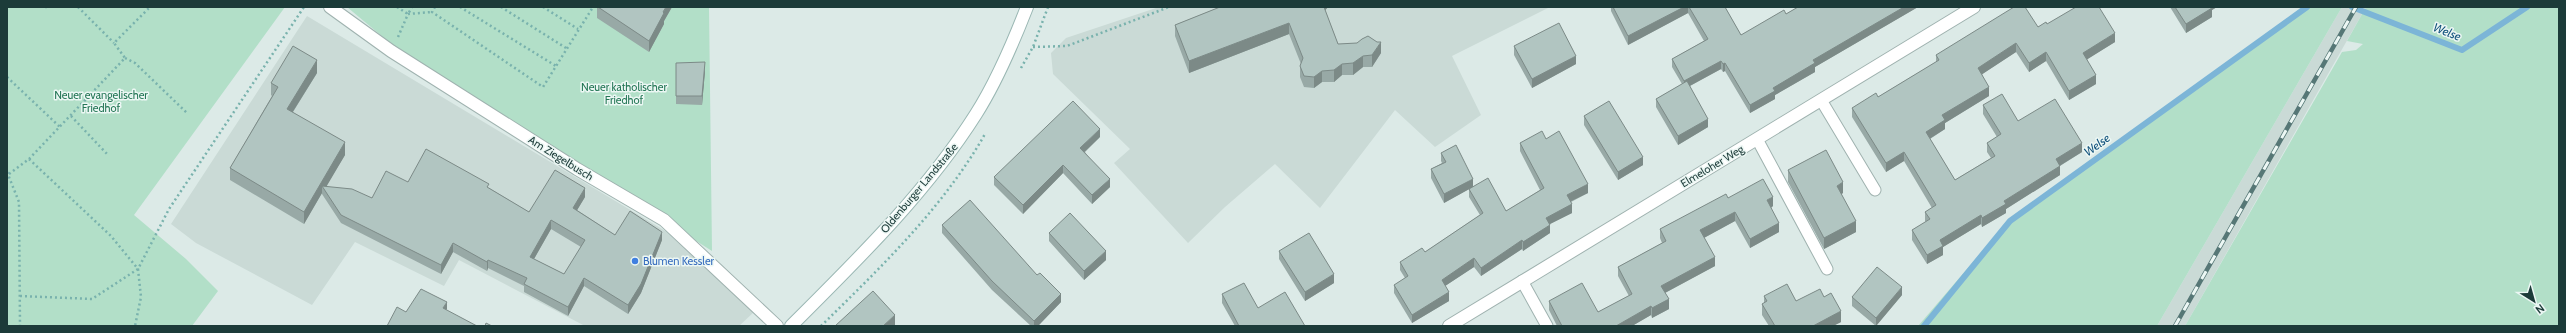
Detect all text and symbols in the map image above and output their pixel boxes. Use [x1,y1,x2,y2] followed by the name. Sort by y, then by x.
[2431,19,2464,44] water label: Welse
[581,80,667,107] park label: Neuer katholischer Friedhof
[54,88,148,115] park label: Neuer evangelischer Friedhof
[2081,130,2113,159] water label: Welse
[526,132,596,184] street label: Am Ziegelbusch
[877,140,961,236] street label: Oldenburger Landstraße
[1678,141,1747,190] street label: Elmeloher Weg
[643,254,715,268] place label: Blumen Kessler
[630,256,640,266] marker: Blumen Kessler
[2514,281,2554,321] north arrow
[2533,301,2547,317] text: N

